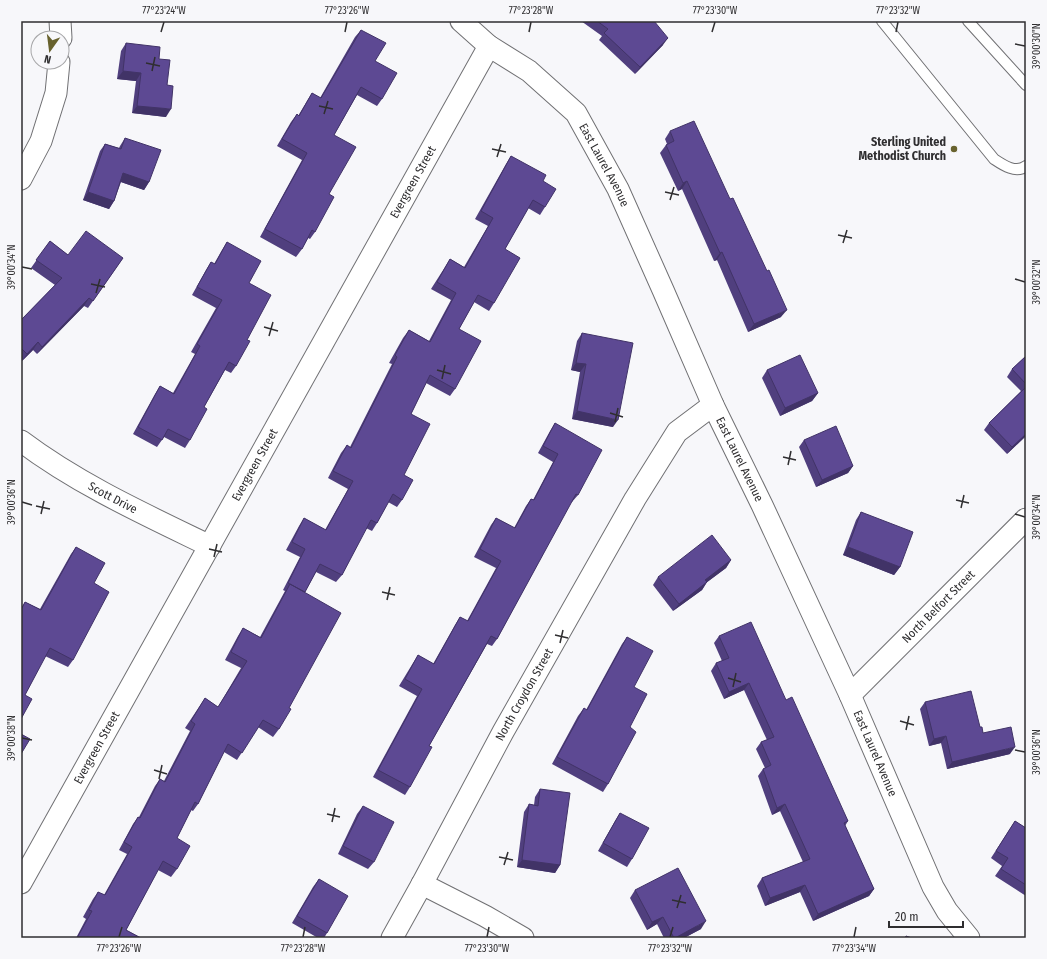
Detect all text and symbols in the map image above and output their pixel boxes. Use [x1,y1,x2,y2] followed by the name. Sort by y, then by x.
[142,5,186,17] text: 77°23'24"W
[325,5,370,17] text: 77°23'26"W
[509,5,554,17] text: 77°23'28"W
[693,5,738,17] text: 77°23'30"W
[876,5,920,17] text: 77°23'32"W
[1031,23,1043,69] text: 39°00'30"N
[30,30,70,70] north arrow
[43,52,52,66] text: N
[576,121,632,209] street label: East Laurel Avenue
[858,135,946,163] place label: Sterling United Methodist Church
[387,143,439,221] street label: Evergreen Street
[949,144,959,154] marker: Sterling United Methodist Church
[6,245,18,289] text: 39°00'34"N
[1031,260,1043,304] text: 39°00'32"N
[713,415,766,504] street label: East Laurel Avenue
[229,426,281,504] street label: Evergreen Street
[6,479,18,525] text: 39°00'36"N
[86,479,140,516] street label: Scott Drive
[1031,495,1043,539] text: 39°00'34"N
[899,567,978,646] street label: North Belfort Street
[493,646,556,743] street label: North Croydon Street
[851,708,900,799] street label: East Laurel Avenue
[71,709,122,786] street label: Evergreen Street
[6,715,18,761] text: 39°00'38"N
[1031,729,1043,775] text: 39°00'36"N
[889,903,963,929] scale bar
[895,910,919,924] text: 20 m
[97,943,142,955] text: 77°23'26"W
[281,943,326,955] text: 77°23'28"W
[465,943,510,955] text: 77°23'30"W
[648,943,692,955] text: 77°23'32"W
[832,943,876,955] text: 77°23'34"W

